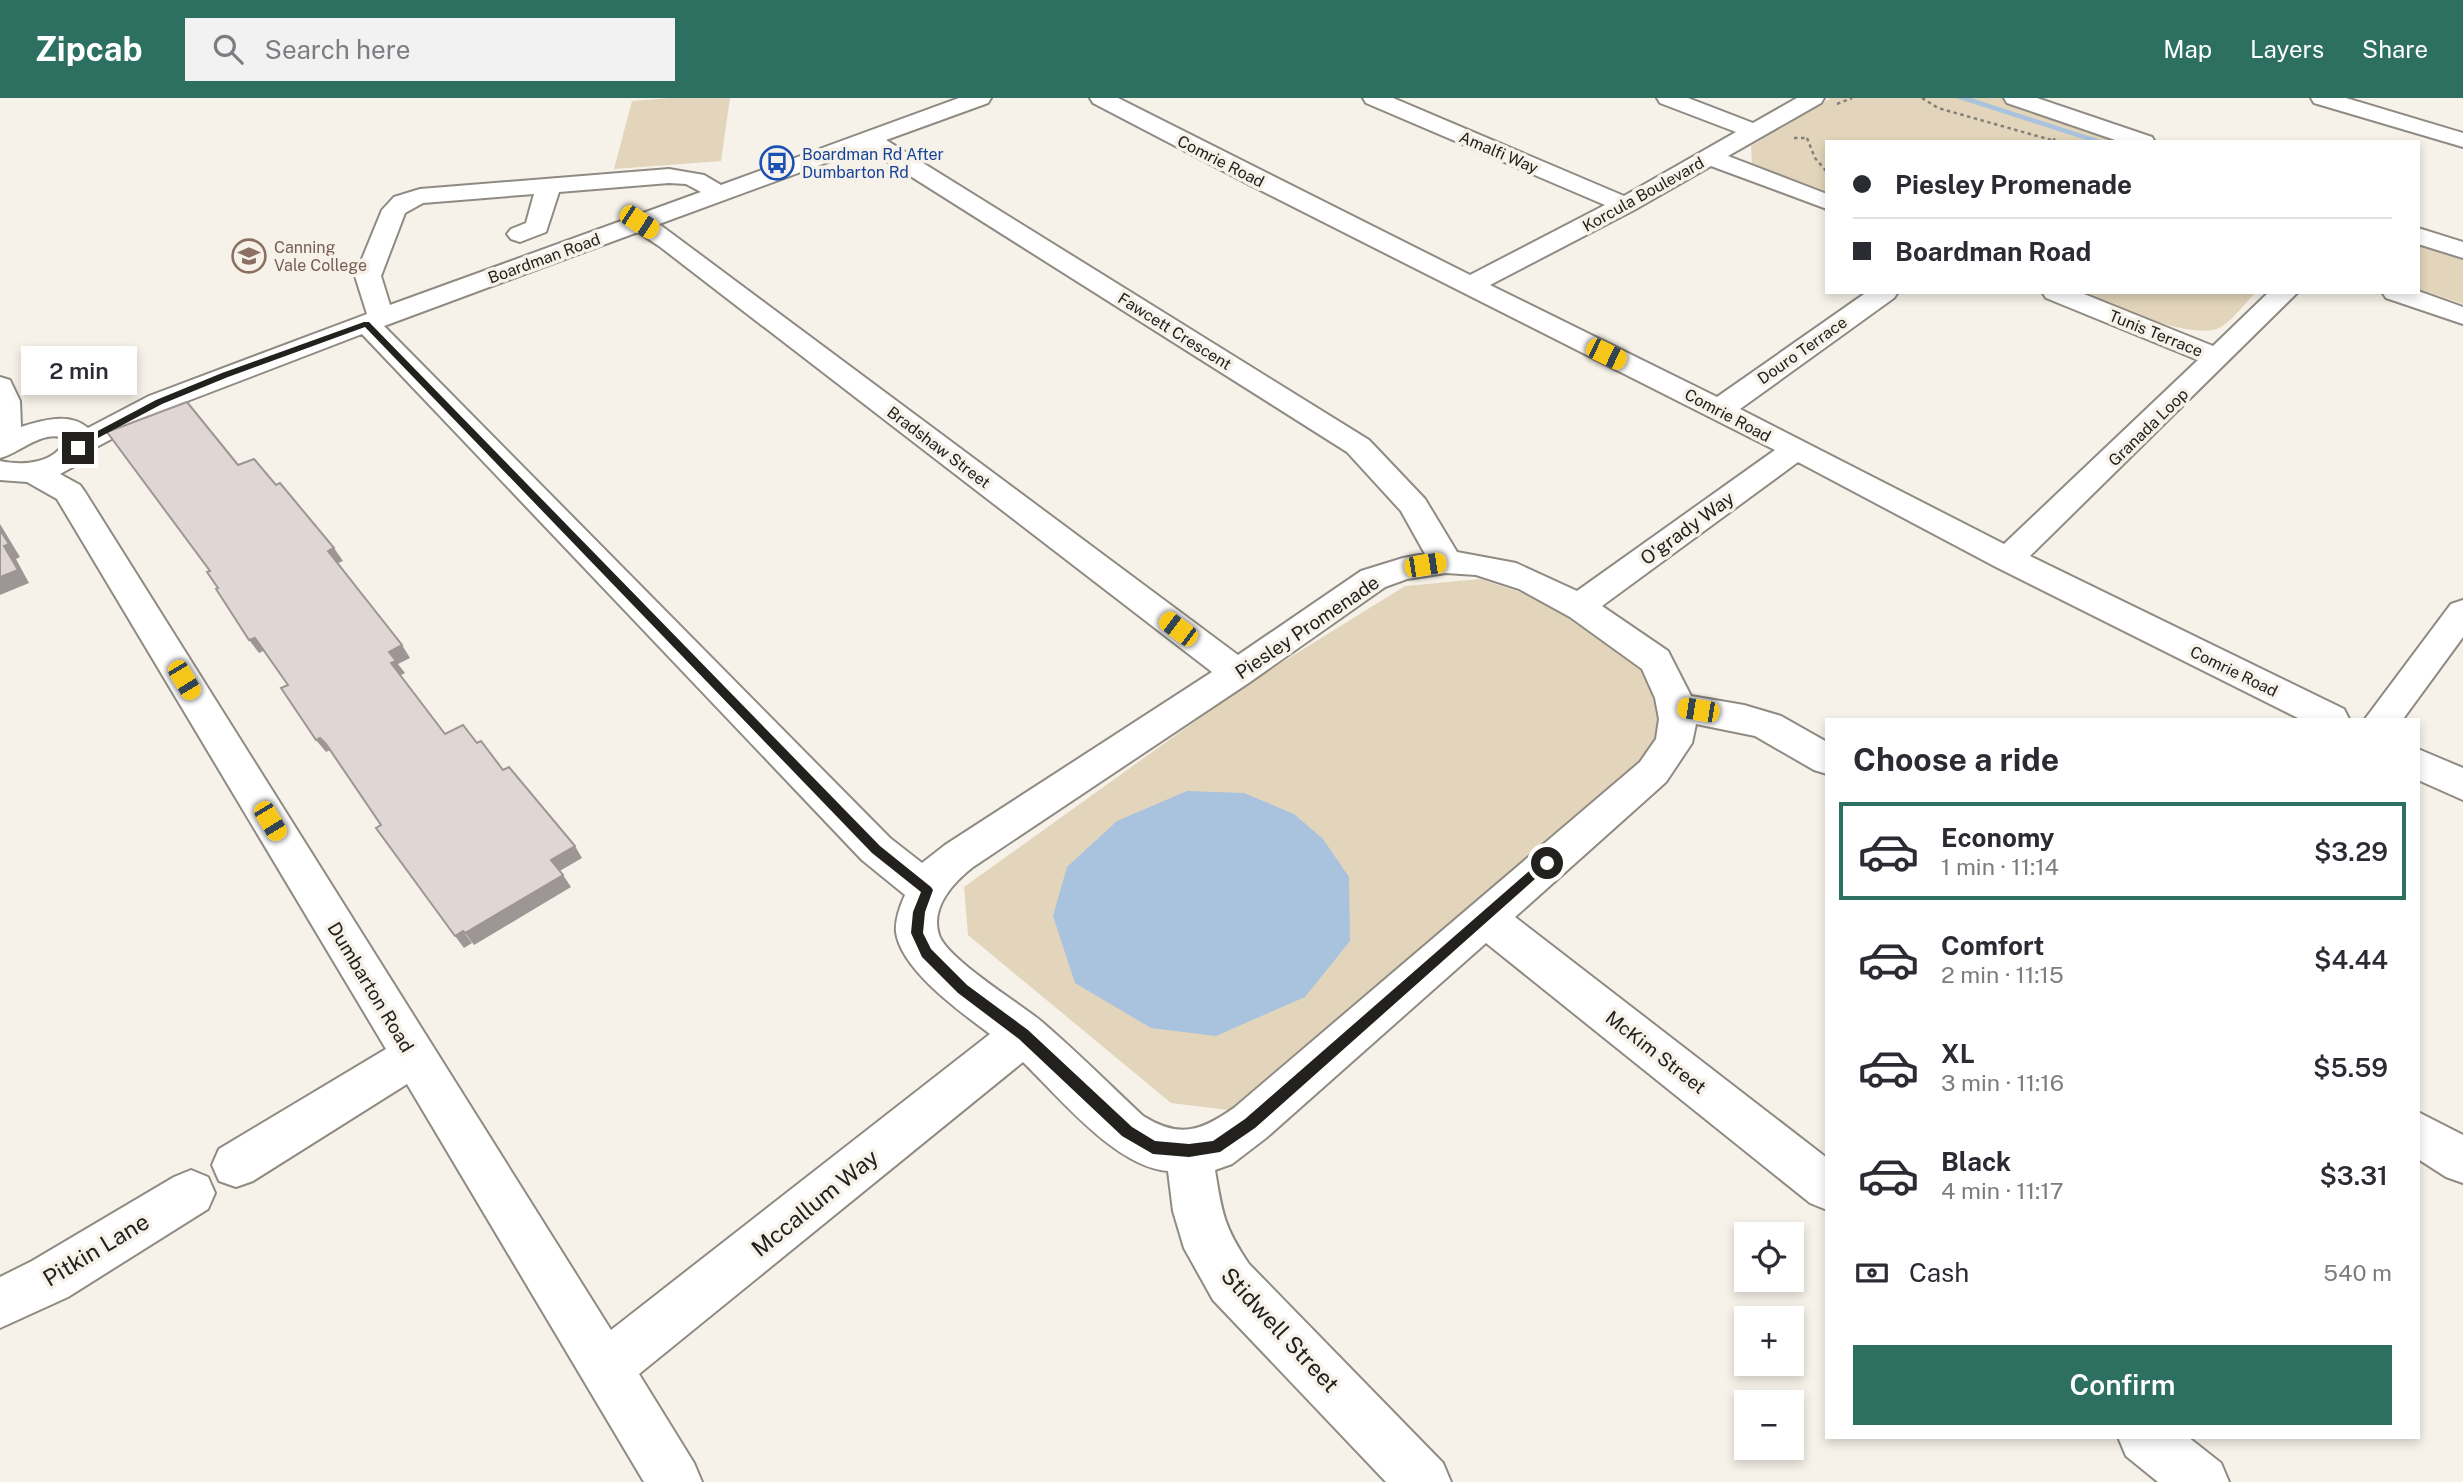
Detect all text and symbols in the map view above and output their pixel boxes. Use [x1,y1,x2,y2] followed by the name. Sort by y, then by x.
[185,18,675,81] search box
[35,30,143,68] text: Zipcab
[209,30,247,68] icon: search
[265,34,411,65] text: Search here
[2163,35,2212,63] text: Map
[2250,35,2324,63] text: Layers
[2362,35,2428,63] text: Share
[1457,127,1541,178] street label: Amalfi Way
[1174,131,1267,191] street label: Comrie Road
[758,144,796,182] bus stop icon: Boardman Rd After Dumbarton Rd
[802,145,944,182] place label: Boardman Rd After Dumbarton Rd
[1579,153,1707,236] street label: Korcula Boulevard
[1895,169,2132,200] text: Piesley Promenade
[616,202,663,242] car
[485,229,603,288] street label: Boardman Road
[1895,236,2091,267] text: Boardman Road
[230,237,268,275] school or university icon: Canning Vale College
[274,238,367,275] place label: Canning Vale College
[1114,289,1235,374] street label: Fawcett Crescent
[2106,306,2205,361] street label: Tunis Terrace
[1754,313,1851,388] street label: Douro Terrace
[1583,335,1630,373] car
[20,346,136,396] callout: 2 min
[49,357,109,384] text: 2 min
[1681,385,1774,446] street label: Comrie Road
[2105,385,2192,470] street label: Granada Loop
[883,402,994,492] street label: Bradshaw Street
[62,432,94,464] route end
[1636,487,1738,569] street label: O'grady Way
[1403,551,1448,579] car
[1231,571,1383,683] street label: Piesley Promenade
[1155,608,1202,650] car
[2187,642,2281,701] street label: Comrie Road
[165,657,204,703] car
[1676,696,1721,724] car
[1853,741,2059,778] text: Choose a ride
[251,798,290,844] car
[1857,820,1920,883] icon: car
[1941,822,2054,853] text: Economy
[2314,836,2388,867] text: $3.29
[1531,847,1563,879] route start
[1941,853,2059,880] text: 1 min · 11:14
[323,918,419,1056] street label: Dumbarton Road
[1857,928,1920,991] icon: car
[1941,930,2044,961] text: Comfort
[2314,944,2388,975] text: $4.44
[1941,961,2064,988] text: 2 min · 11:15
[1601,1006,1711,1098] street label: McKim Street
[1857,1036,1920,1099] icon: car
[1941,1038,1975,1069] text: XL
[2313,1052,2388,1083] text: $5.59
[1941,1069,2064,1096] text: 3 min · 11:16
[746,1143,883,1262] street label: Mccallum Way
[1857,1144,1920,1207] icon: car
[1941,1146,2011,1177] text: Black
[2319,1160,2388,1191] text: $3.31
[1941,1177,2063,1204] text: 4 min · 11:17
[38,1207,154,1292] street label: Pitkin Lane
[1734,1222,1804,1460] map controls
[1734,1222,1804,1292] button: locate
[1853,1254,1891,1292] icon: cash
[1909,1257,1969,1288] text: Cash
[2323,1259,2392,1286] text: 540 m
[1216,1262,1345,1398] street label: Stidwell Street
[1734,1306,1804,1376] button: +
[1853,1345,2392,1425] button: Confirm
[1734,1390,1804,1460] button: −

